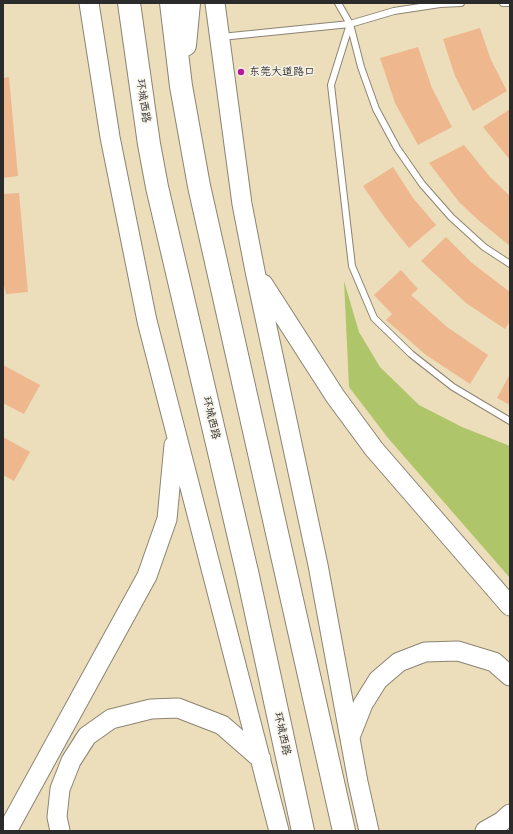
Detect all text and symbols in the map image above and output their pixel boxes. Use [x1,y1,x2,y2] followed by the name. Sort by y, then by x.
[249,65,315,79] place label: 东莞大道路口
[236,67,246,77] marker: 东莞大道路口
[133,78,153,124] street label: 环城西路
[200,395,222,441] street label: 环城西路
[271,711,293,757] street label: 环城西路

